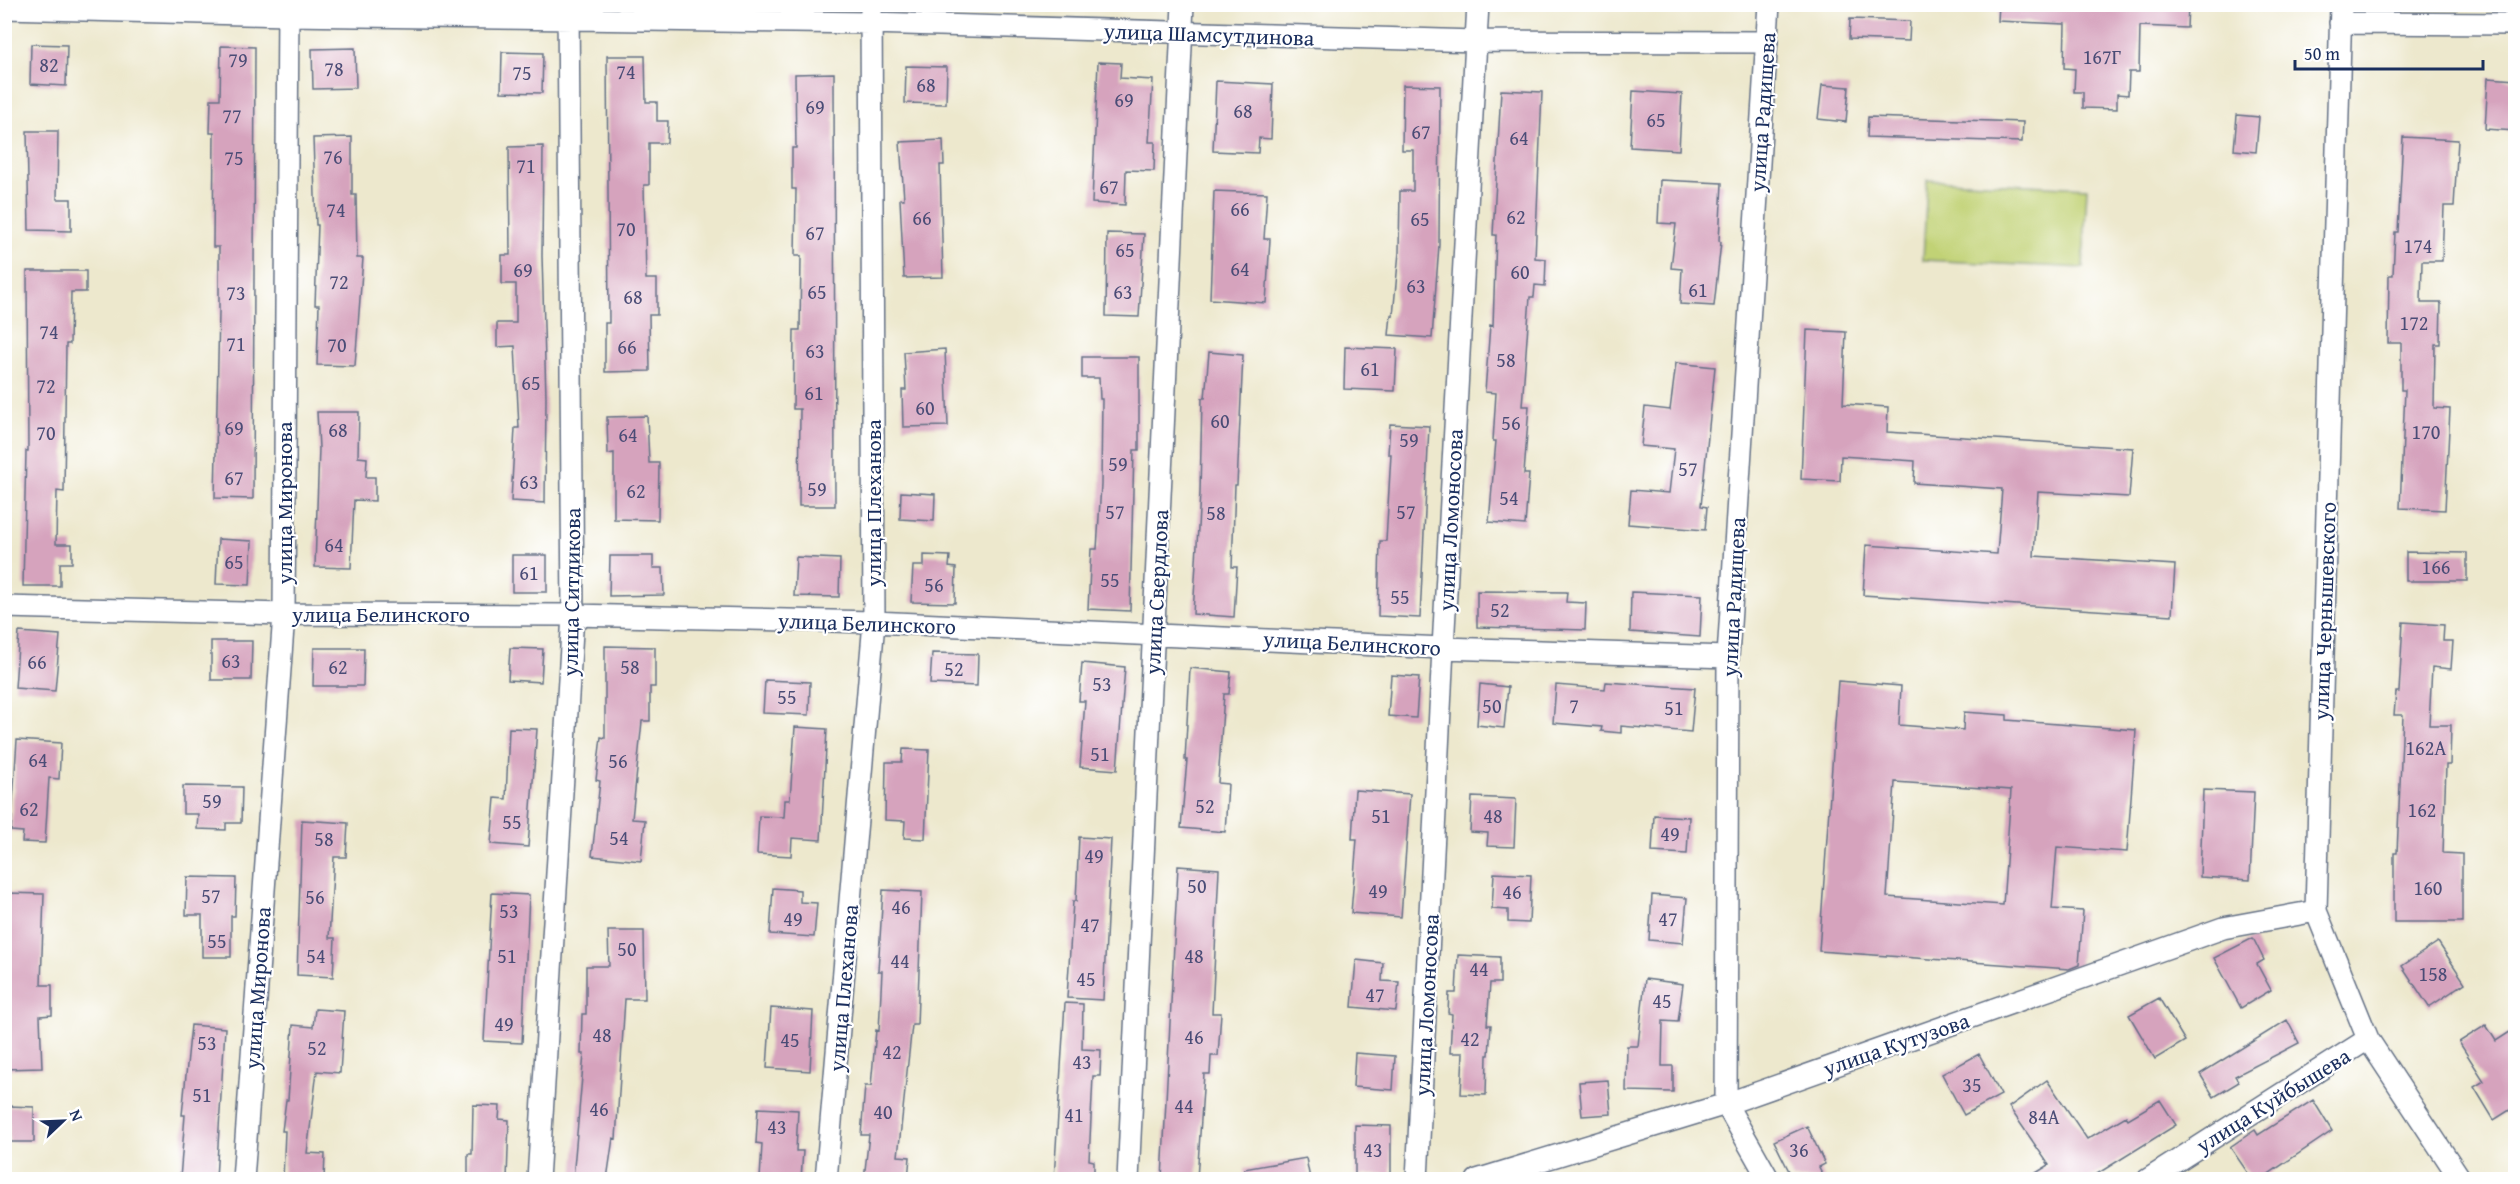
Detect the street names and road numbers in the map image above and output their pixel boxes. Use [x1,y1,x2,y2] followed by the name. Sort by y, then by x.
[1102,14,1315,54] street label: улица Шамсутдинова
[1740,31,1784,194] street label: улица Радищева
[857,419,889,588] street label: улица Плеханова
[268,421,300,585] street label: улица Миронова
[1429,427,1471,613] street label: улица Ломоносова
[2304,501,2344,722] street label: улица Чернышевского
[554,507,588,678] street label: улица Ситдикова
[1136,508,1176,677] street label: улица Свердлова
[1713,516,1753,679] street label: улица Радищева
[291,598,470,630] street label: улица Белинского
[776,604,957,642] street label: улица Белинского
[1261,622,1442,664] street label: улица Белинского
[820,903,866,1074] street label: улица Плеханова
[235,905,279,1071] street label: улица Миронова
[1405,912,1447,1098] street label: улица Ломоносова
[1818,1004,1974,1084] street label: улица Кутузова
[2189,1039,2357,1161] street label: улица Куйбышева

